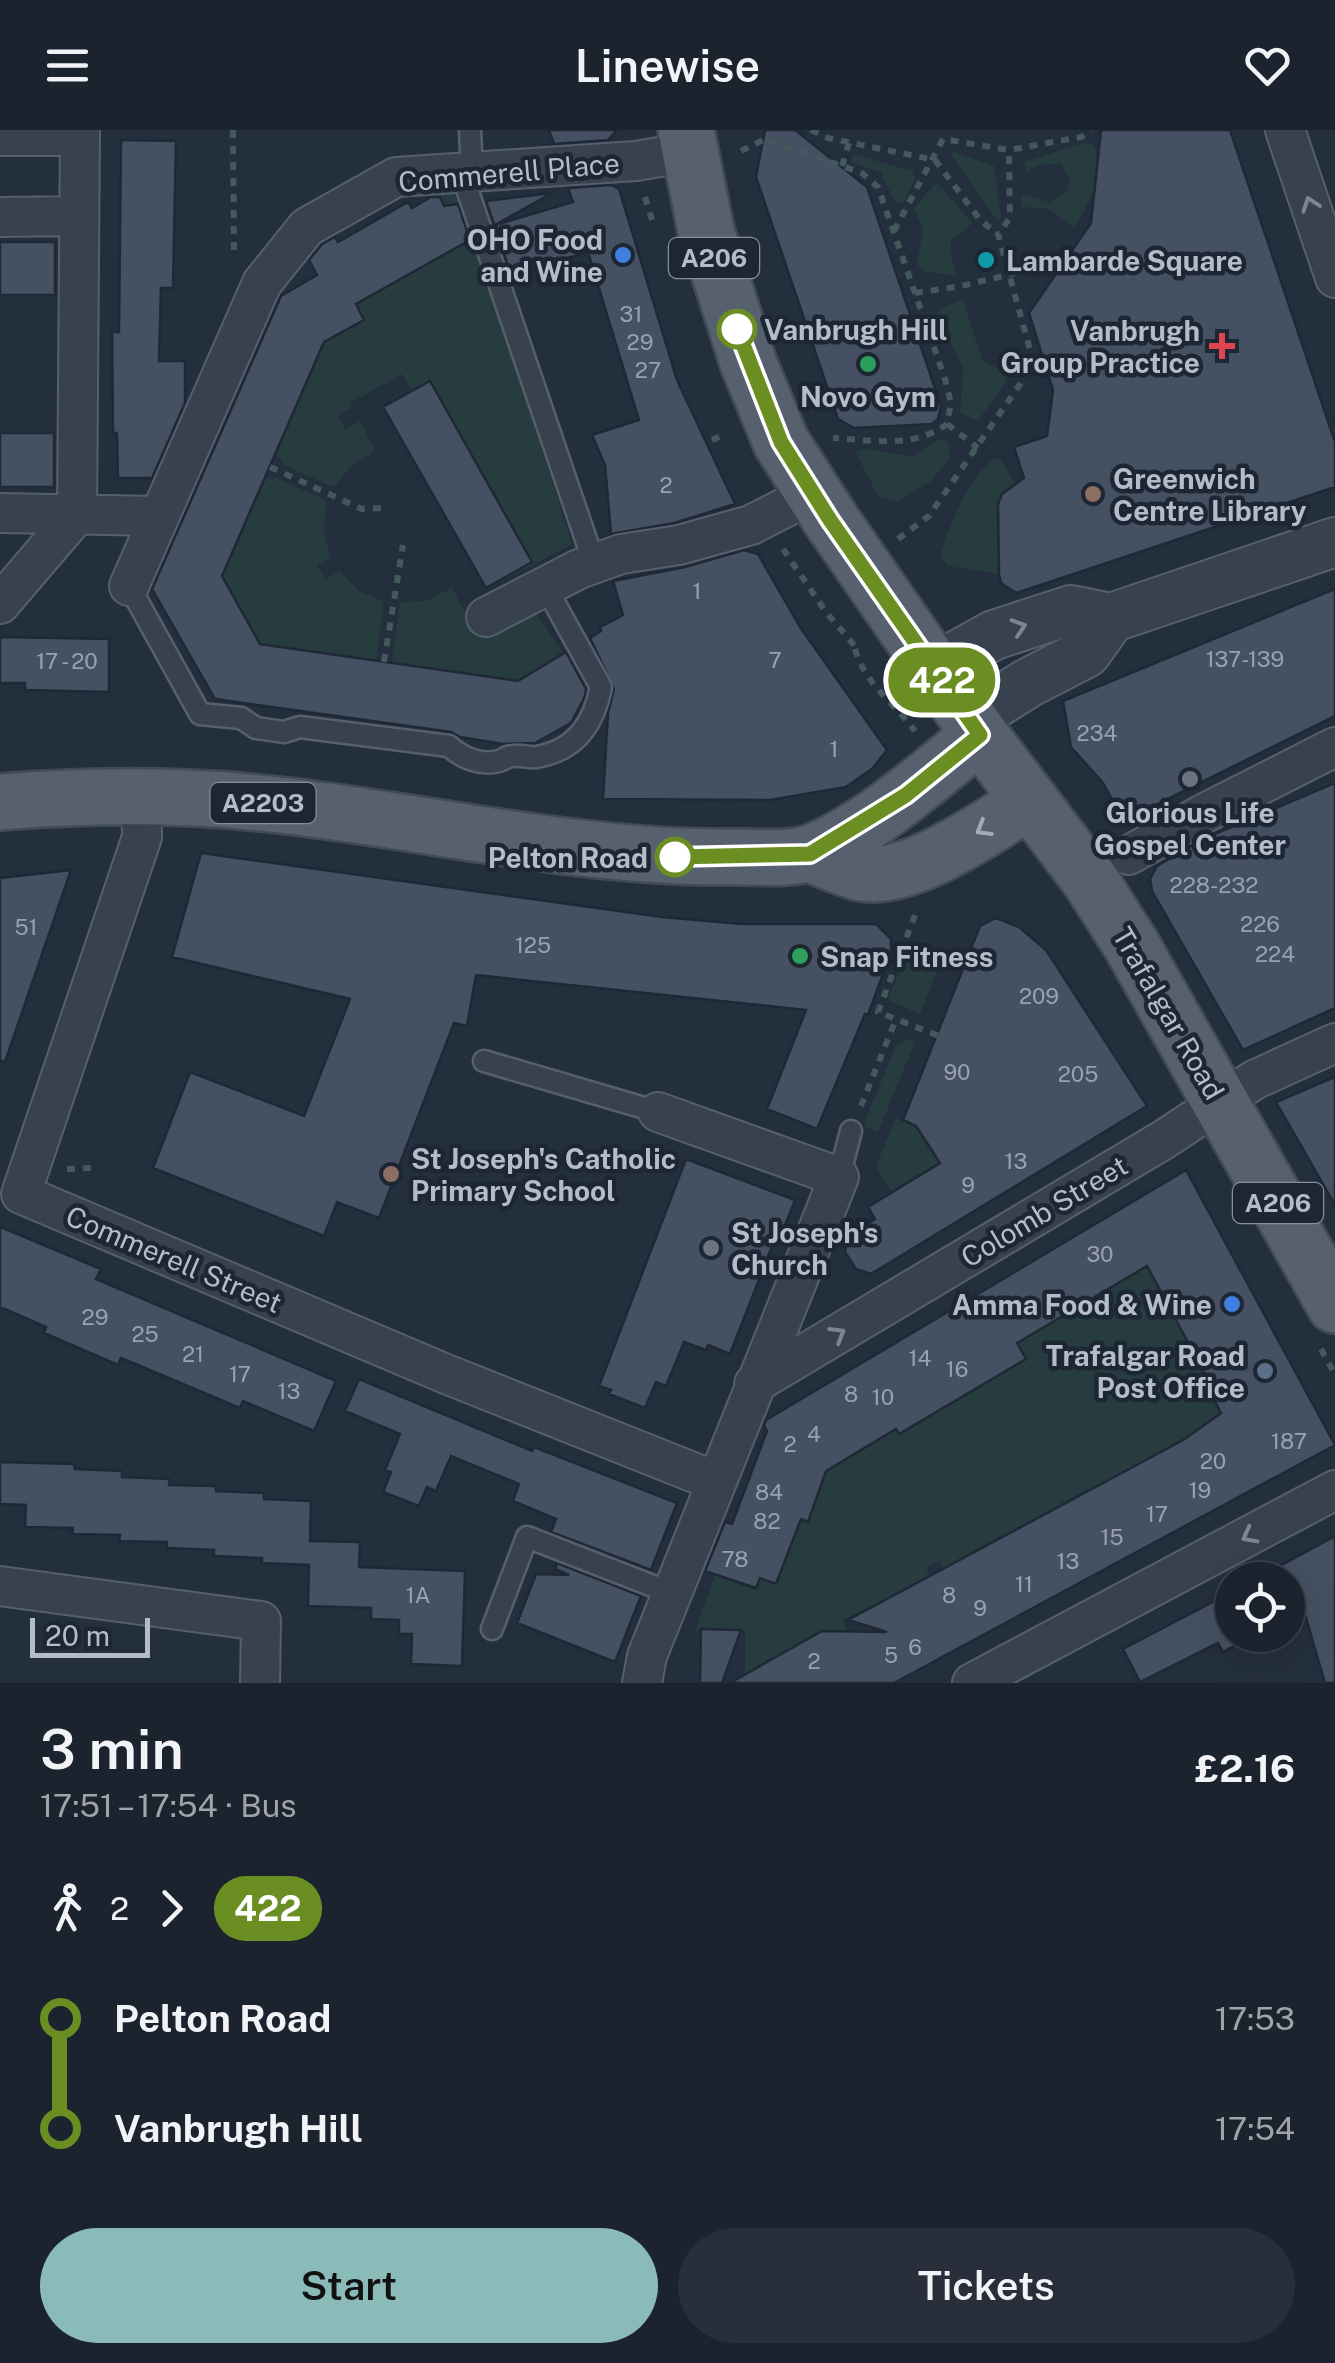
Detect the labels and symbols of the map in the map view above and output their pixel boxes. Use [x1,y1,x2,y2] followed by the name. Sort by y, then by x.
[397,146,621,198] street label: Commerell Place
[1302,197,1322,214] one-way arrow
[467,223,603,288] place label: OHO Food and Wine
[669,238,759,278] road number: A206
[612,244,634,266] marker: OHO Food and Wine
[1006,244,1243,277] place label: Lambarde Square
[975,249,997,271] marker: Lambarde Square
[620,301,642,327] house number: 31
[718,310,756,348] marker: Vanbrugh Hill
[764,313,947,346] place label: Vanbrugh Hill
[1000,314,1200,379] place label: Vanbrugh Group Practice
[627,329,653,355] house number: 29
[1209,333,1235,359] marker: Vanbrugh Group Practice
[857,353,879,375] marker: Novo Gym
[635,357,661,383] house number: 27
[800,380,936,413] place label: Novo Gym
[1113,462,1307,527] place label: Greenwich Centre Library
[659,472,673,498] house number: 2
[1082,483,1104,505] marker: Greenwich Centre Library
[693,578,701,604] house number: 1
[1010,618,1027,639] one-way arrow
[1206,646,1284,672] house number: 137-139
[768,647,782,673] house number: 7
[36,648,98,674] house number: 17 - 20
[884,648,1000,712] line badge: 422
[1077,720,1118,746] house number: 234
[830,736,838,762] house number: 1
[1179,768,1201,790] marker: Glorious Life Gospel Center
[210,783,316,823] road number: A2203
[1094,796,1286,861] place label: Glorious Life Gospel Center
[976,817,994,836] one-way arrow
[656,838,694,876] marker: Pelton Road
[488,841,648,874] place label: Pelton Road
[1170,872,1258,898] house number: 228-232
[1240,911,1280,937] house number: 226
[14,914,38,940] house number: 51
[1106,921,1232,1105] street label: Trafalgar Road
[515,932,551,958] house number: 125
[820,940,993,973] place label: Snap Fitness
[1255,941,1295,967] house number: 224
[789,945,811,967] marker: Snap Fitness
[1019,983,1059,1009] house number: 209
[943,1059,971,1085] house number: 90
[1058,1061,1098,1087] house number: 205
[411,1142,676,1207] place label: St Joseph's Catholic Primary School
[955,1148,1133,1274] street label: Colomb Street
[1005,1148,1027,1174] house number: 13
[380,1163,402,1185] marker: St Joseph's Catholic Primary School
[961,1172,975,1198] house number: 9
[1233,1183,1323,1223] road number: A206
[61,1199,287,1319] street label: Commerell Street
[731,1216,879,1281] place label: St Joseph's Church
[700,1237,722,1259] marker: St Joseph's Church
[1086,1241,1114,1267] house number: 30
[952,1288,1212,1321] place label: Amma Food & Wine
[1221,1293,1243,1315] marker: Amma Food & Wine
[82,1304,108,1330] house number: 29
[131,1321,159,1347] house number: 25
[827,1327,845,1346] one-way arrow
[1046,1339,1245,1404] place label: Trafalgar Road Post Office
[182,1341,204,1367] house number: 21
[909,1345,932,1371] house number: 14
[946,1356,968,1382] house number: 16
[1254,1360,1276,1382] marker: Trafalgar Road Post Office
[229,1361,251,1387] house number: 17
[278,1378,300,1404] house number: 13
[844,1381,858,1407] house number: 8
[872,1384,894,1410] house number: 10
[807,1421,821,1447] house number: 4
[1271,1428,1307,1454] house number: 187
[783,1431,797,1457] house number: 2
[1200,1448,1226,1474] house number: 20
[1189,1477,1211,1503] house number: 19
[755,1479,783,1505] house number: 84
[1146,1501,1168,1527] house number: 17
[753,1508,781,1534] house number: 82
[1100,1524,1124,1550] house number: 15
[1241,1524,1260,1543] one-way arrow
[721,1546,749,1572] house number: 78
[1057,1548,1079,1574] house number: 13
[1015,1571,1033,1597] house number: 11
[406,1582,430,1608] house number: 1A
[942,1582,956,1608] house number: 8
[973,1595,987,1621] house number: 9
[30,1613,150,1658] scale bar
[908,1634,922,1660] house number: 6
[884,1642,898,1668] house number: 5
[807,1648,821,1674] house number: 2

